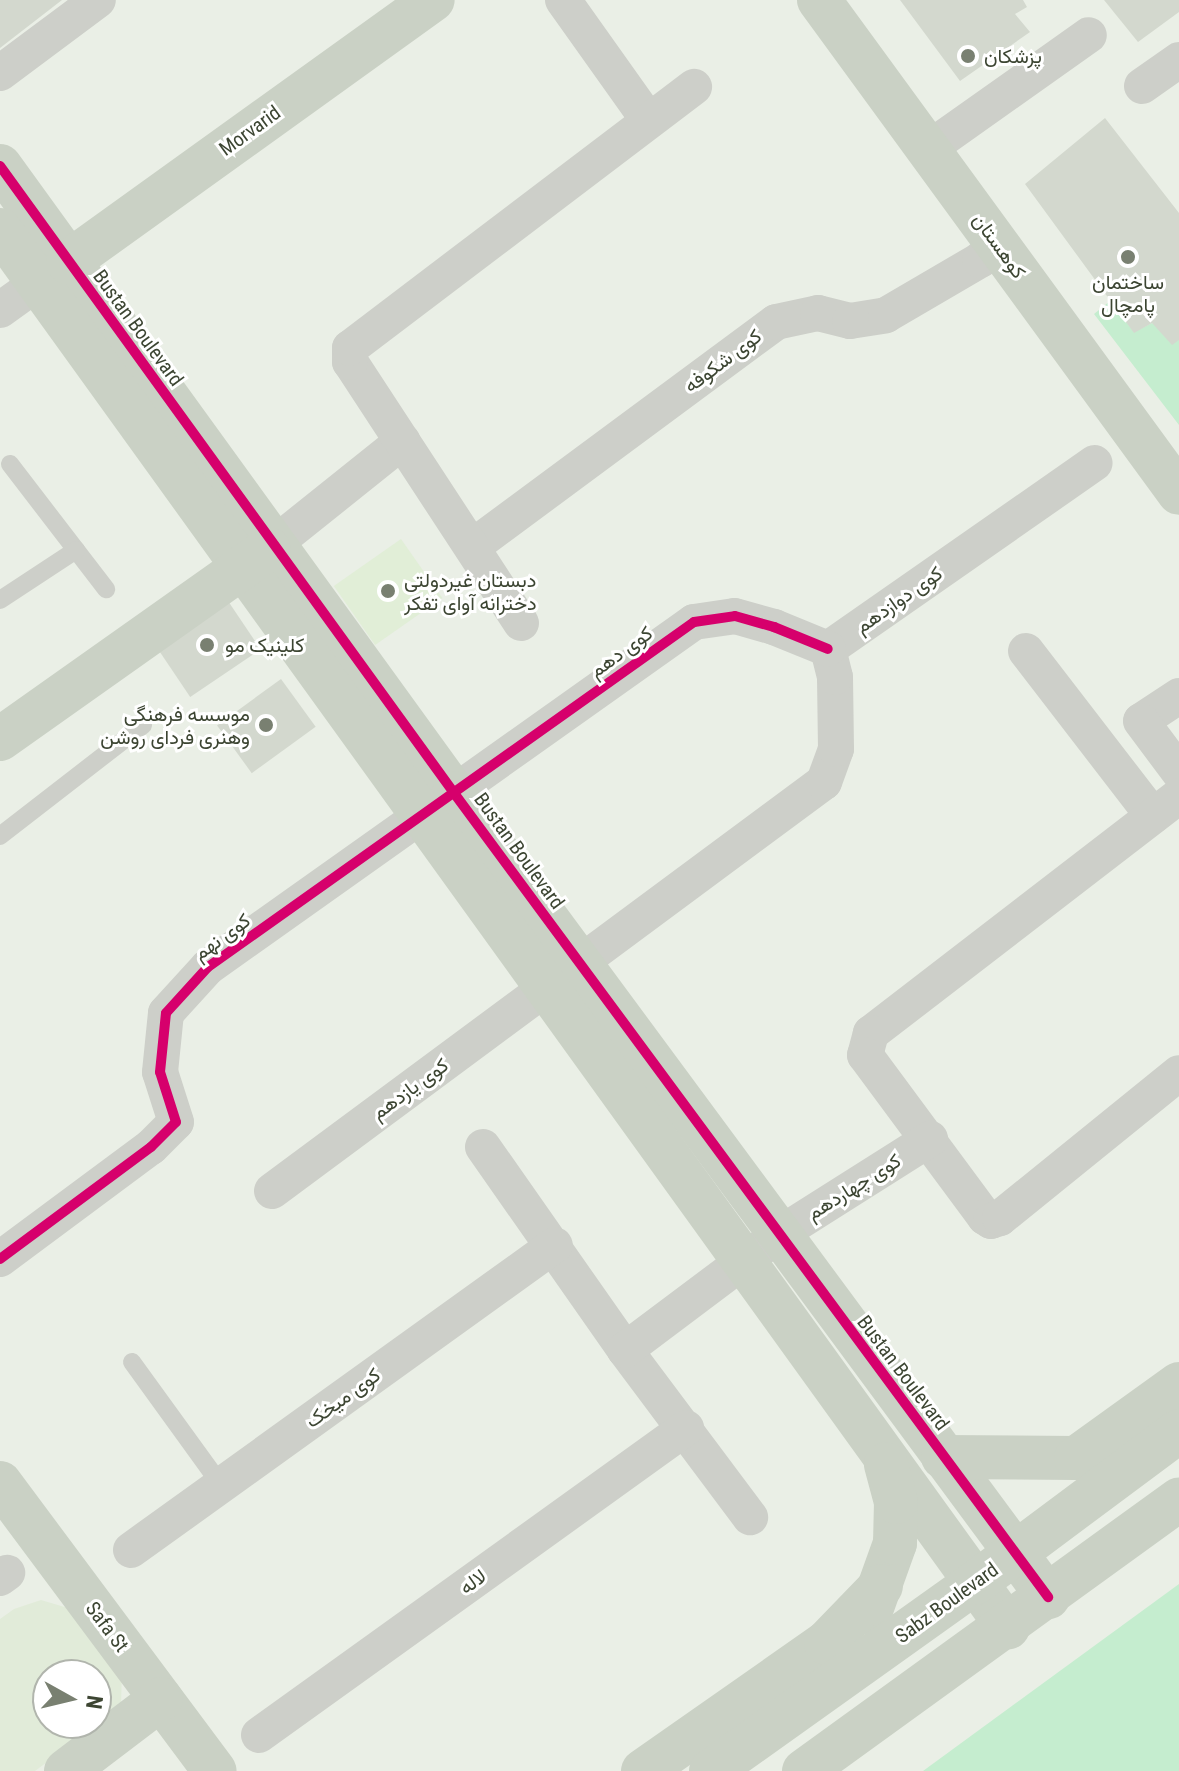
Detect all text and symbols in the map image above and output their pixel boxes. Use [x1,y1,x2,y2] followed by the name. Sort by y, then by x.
[984,44,1042,68] place label: پزشکان
[959,47,977,65] marker: پزشکان
[215,101,285,161] street label: Morvarid
[967,209,1031,283] street label: کوهستان
[1119,248,1137,266] marker: ساختمان پامچال
[88,265,188,391] street label: Bustan Boulevard
[1092,270,1164,317] place label: ساختمان پامچال
[679,324,767,398] street label: کوی شکوفه
[851,561,947,639] street label: کوی دوازدهم
[404,568,537,615] place label: دبستان غیردولتی دخترانه آوای تفکر
[379,582,397,600] marker: دبستان غیردولتی دخترانه آوای تفکر
[585,621,657,683] street label: کوی دهم
[225,633,304,657] place label: کلینیک مو
[196,634,218,656] marker: کلینیک مو
[100,702,250,749] place label: موسسه فرهنگی وهنری فردای روشن
[257,716,275,734] marker: موسسه فرهنگی وهنری فردای روشن
[469,788,569,914] street label: Bustan Boulevard
[189,908,255,966] street label: کوی نهم
[367,1053,453,1125] street label: کوی یازدهم
[802,1149,906,1225] street label: کوی چهاردهم
[852,1311,954,1435] street label: Bustan Boulevard
[301,1363,385,1433] street label: کوی میخک
[891,1558,1003,1648] street label: Sabz Boulevard
[455,1564,491,1600] street label: لاله
[80,1597,134,1657] street label: Safa St
[32,1659,112,1739] north arrow
[81,1694,108,1711] text: N

